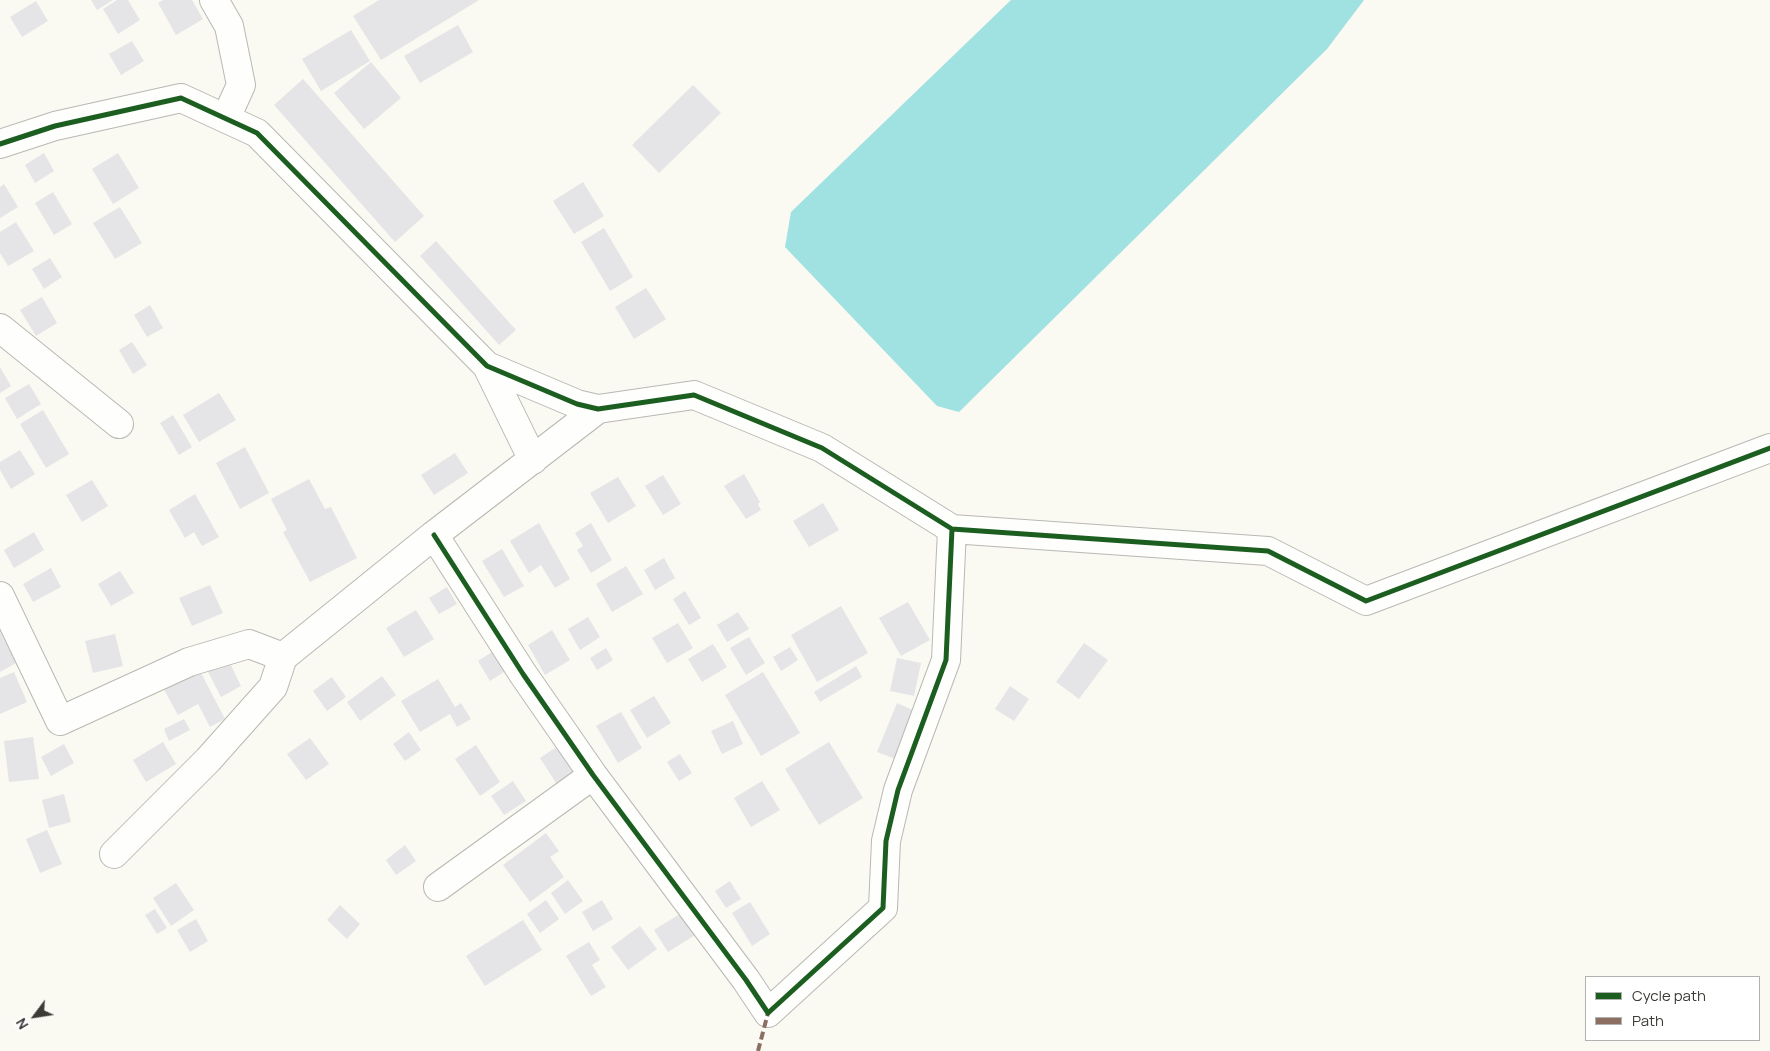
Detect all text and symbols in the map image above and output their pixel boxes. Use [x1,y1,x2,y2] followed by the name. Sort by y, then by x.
[1585,976,1760,1041] legend
[1632,985,1706,1006] text: Cycle path
[10,991,60,1041] north arrow
[1632,1010,1664,1031] text: Path
[11,1015,32,1033] text: N

